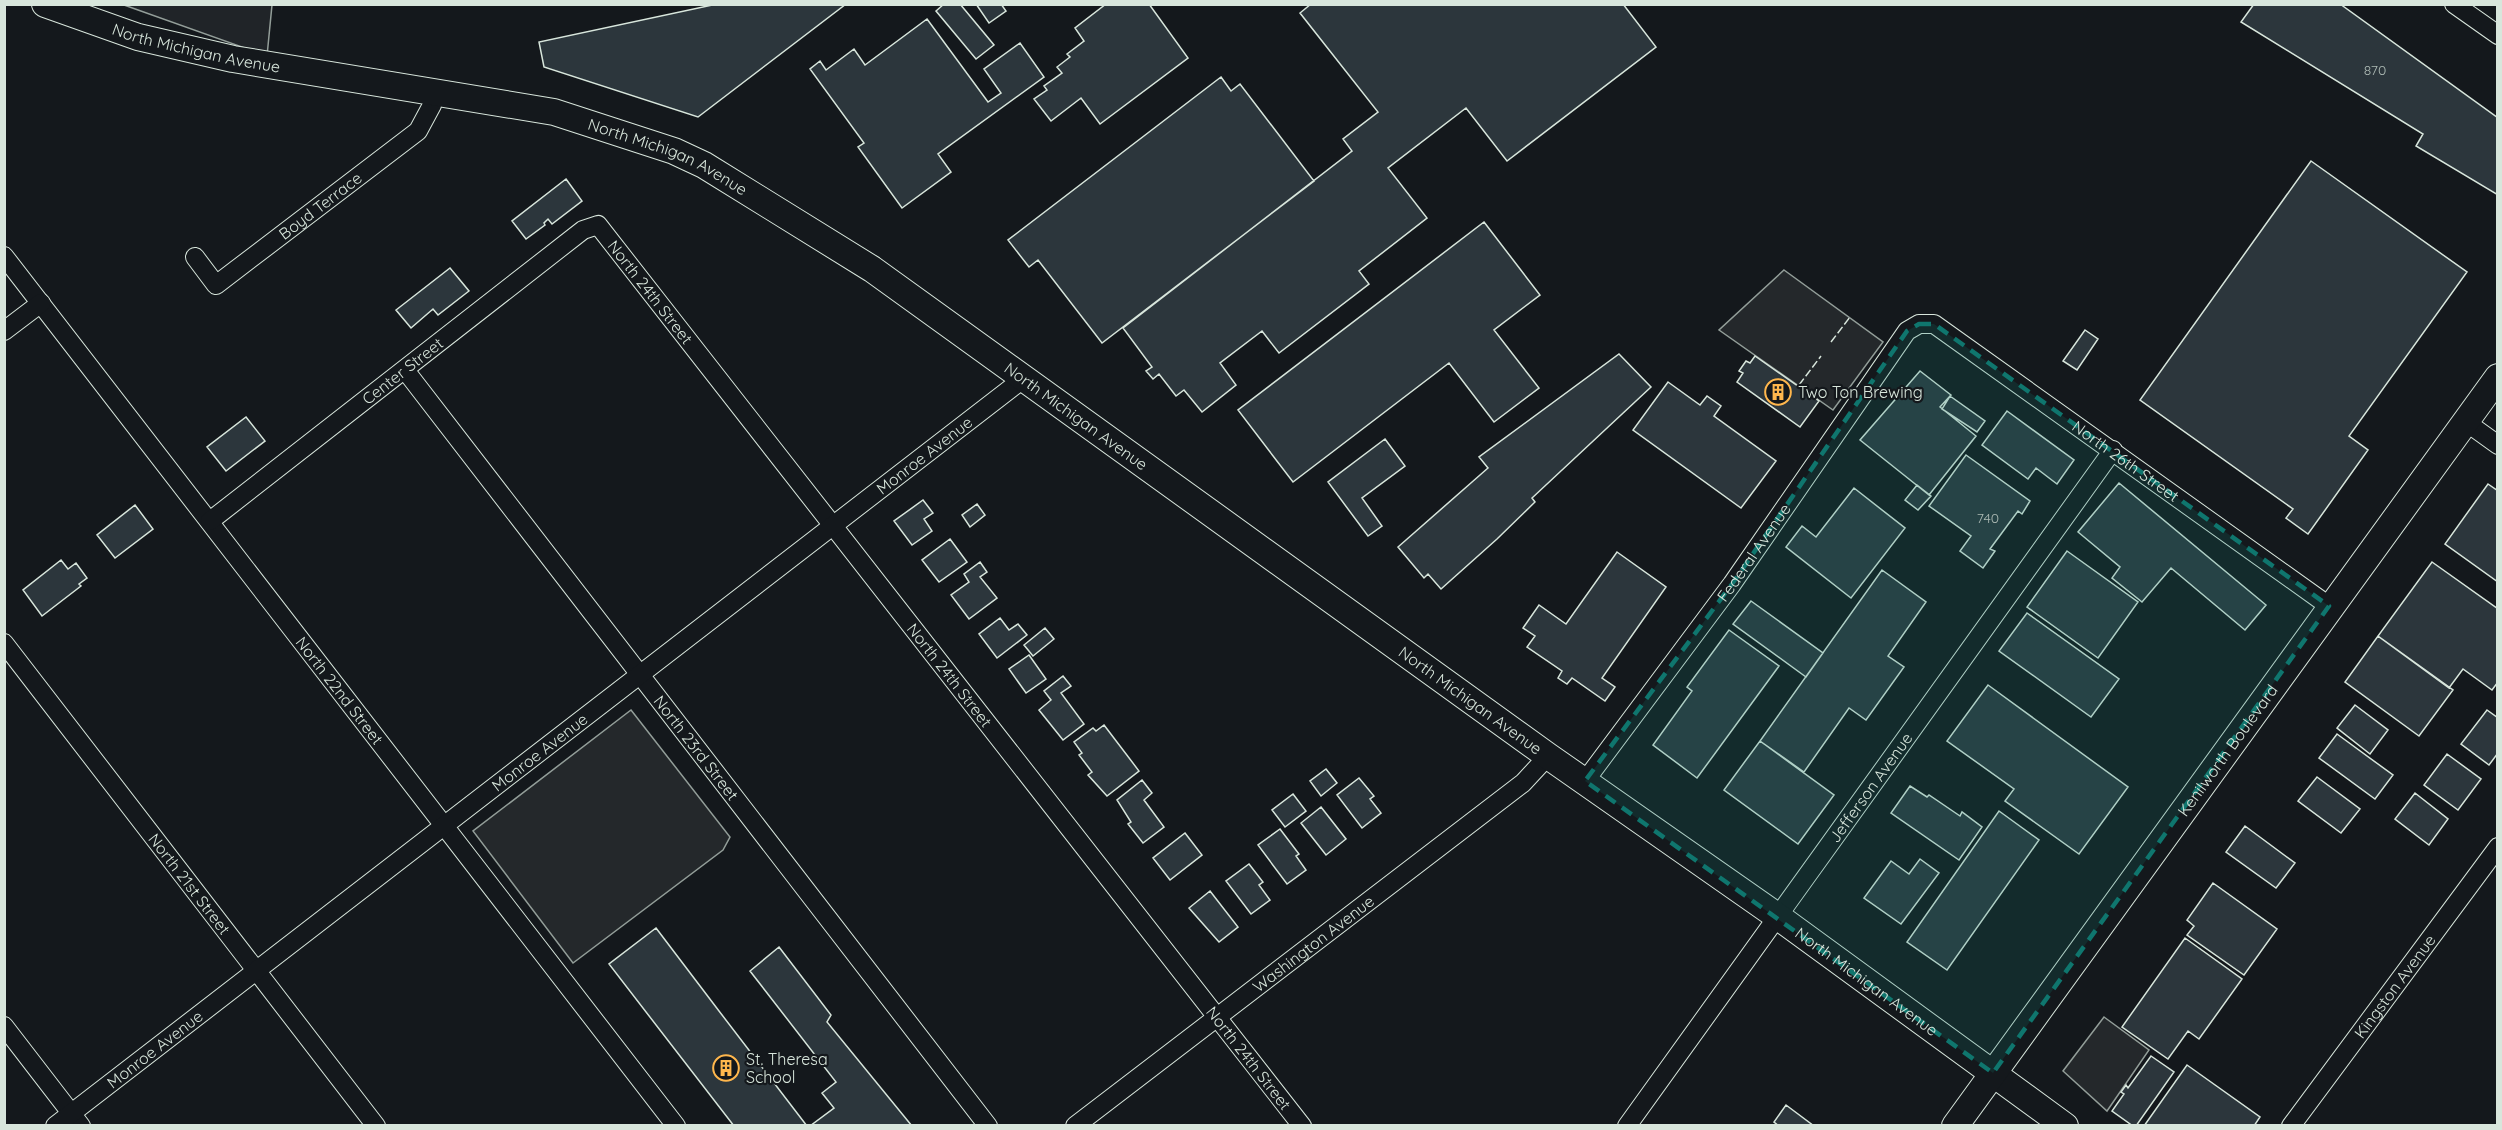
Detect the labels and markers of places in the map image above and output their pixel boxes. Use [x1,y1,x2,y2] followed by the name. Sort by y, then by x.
[1763,377,1793,407] building icon: Two Ton Brewing
[1798,382,1923,402] place label: Two Ton Brewing
[746,1049,828,1087] place label: St. Theresa School
[711,1053,741,1083] building icon: St. Theresa School

